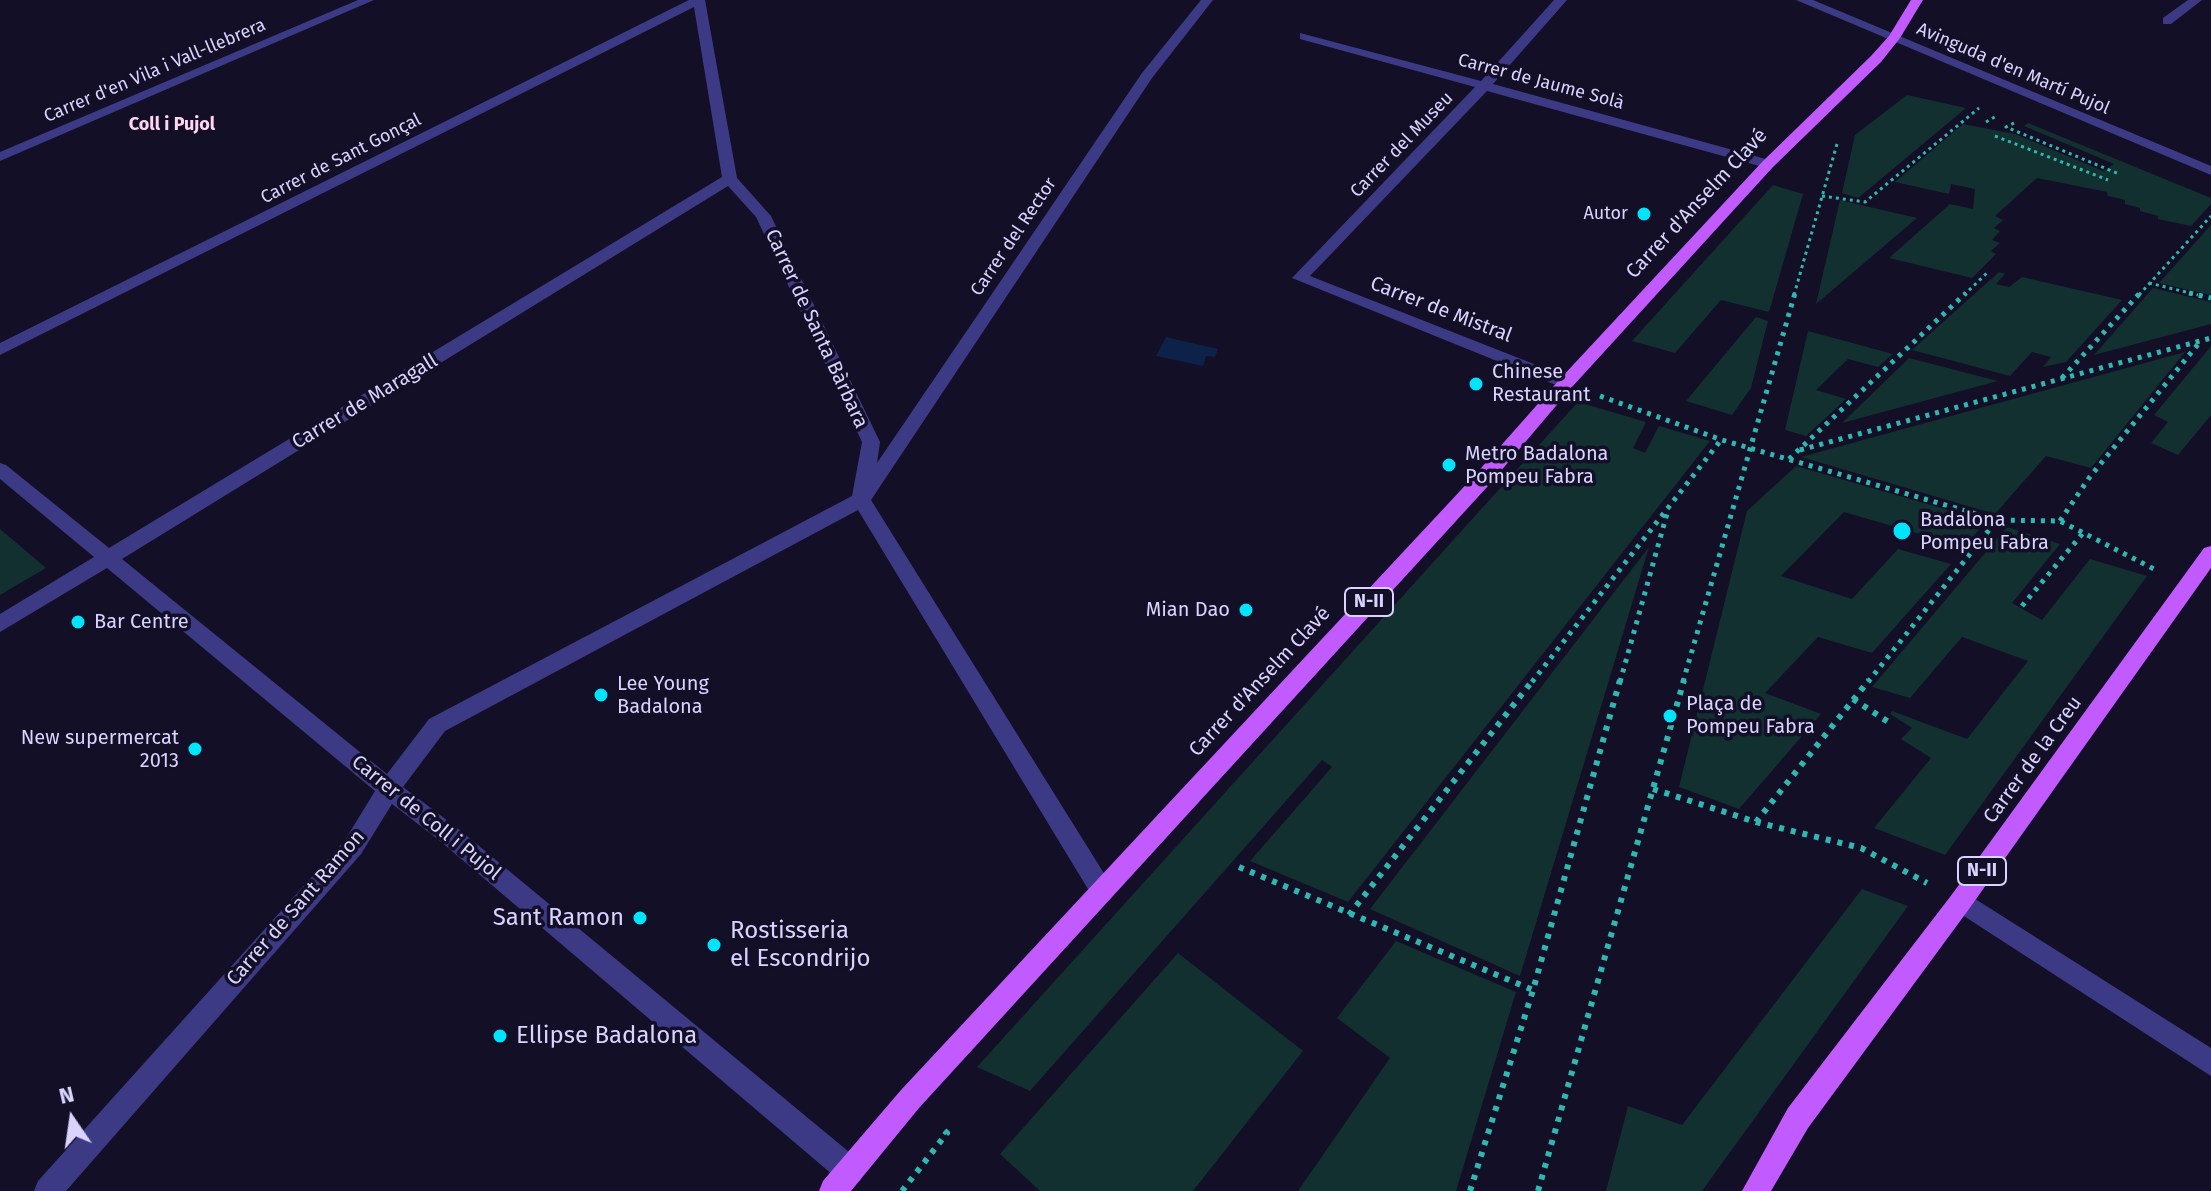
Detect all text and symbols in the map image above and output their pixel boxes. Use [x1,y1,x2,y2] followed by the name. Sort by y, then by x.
[41,14,269,128] street label: Carrer d'en Vila i Vall-llebrera
[1913,18,2113,120] street label: Avinguda d'en Martí Pujol
[1456,49,1626,115] street label: Carrer de Jaume Solà
[1346,88,1458,202] street label: Carrer del Museu
[257,109,425,209] street label: Carrer de Sant Gonçal
[129,114,215,136] district label: Coll i Pujol
[1621,124,1773,284] street label: Carrer d'Anselm Clavé
[966,174,1062,300] street label: Carrer del Rector
[1584,203,1628,225] place label: Autor
[1635,205,1653,223] marker: Autor
[759,226,873,432] street label: Carrer de Santa Bàrbara
[1367,272,1515,348] street label: Carrer de Mistral
[288,349,442,455] street label: Carrer de Maragall
[1492,360,1590,407] place label: Chinese Restaurant
[1467,375,1485,393] marker: Chinese Restaurant
[1465,442,1608,489] place label: Metro Badalona Pompeu Fabra
[1440,456,1458,474] marker: Metro Badalona Pompeu Fabra
[1920,508,2049,555] place label: Badalona Pompeu Fabra
[1891,520,1913,542] marker: Badalona Pompeu Fabra
[1345,588,1393,616] road number: N-II
[1146,598,1230,622] place label: Mian Dao
[1237,601,1255,619] marker: Mian Dao
[1184,602,1336,762] street label: Carrer d'Anselm Clavé
[94,610,189,634] place label: Bar Centre
[69,613,87,631] marker: Bar Centre
[617,672,709,719] place label: Lee Young Badalona
[592,686,610,704] marker: Lee Young Badalona
[1686,692,1815,739] place label: Plaça de Pompeu Fabra
[1979,692,2087,828] street label: Carrer de la Creu
[1661,707,1679,725] marker: Plaça de Pompeu Fabra
[21,726,179,773] place label: New supermercat 2013
[186,740,204,758] marker: New supermercat 2013
[347,750,505,886] street label: Carrer de Coll i Pujol
[222,825,370,991] street label: Carrer de Sant Ramon
[1958,857,2006,885] road number: N-II
[493,904,624,932] place label: Sant Ramon
[631,909,649,927] marker: Sant Ramon
[730,917,871,973] place label: Rostisseria el Escondrijo
[705,936,723,954] marker: Rostisseria el Escondrijo
[516,1022,697,1050] place label: Ellipse Badalona
[491,1027,509,1045] marker: Ellipse Badalona
[32,1079,112,1159] north arrow
[56,1080,77,1110] text: N

